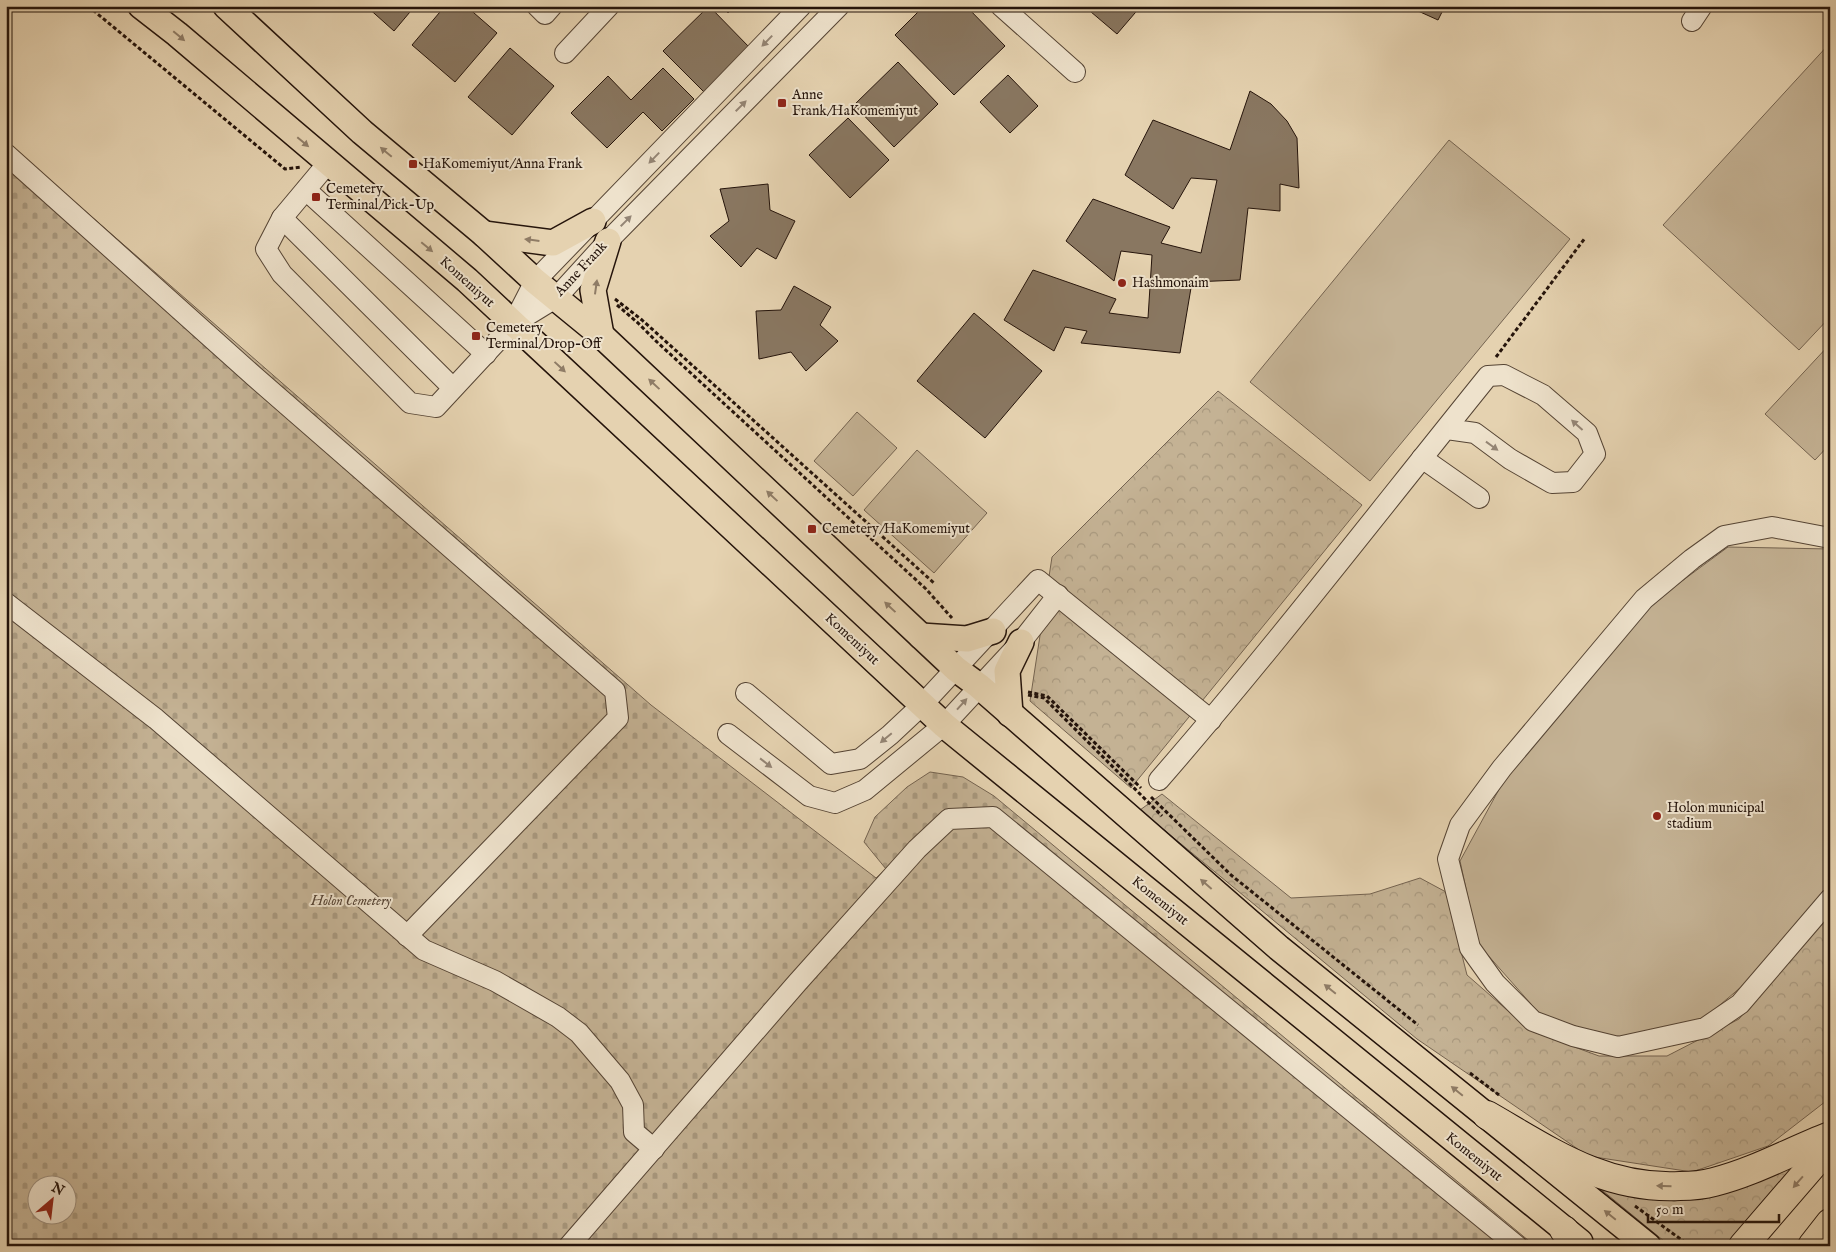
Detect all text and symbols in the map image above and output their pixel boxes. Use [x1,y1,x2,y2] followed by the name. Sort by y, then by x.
[172,31,185,42] one-way arrow
[762,35,774,47] one-way arrow
[791,86,918,120] place label: Anne Frank/HaKomemiyut
[776,97,788,109] marker: Anne Frank/HaKomemiyut
[734,100,746,112] one-way arrow
[296,136,308,148] one-way arrow
[379,146,392,157] one-way arrow
[649,152,661,164] one-way arrow
[423,155,583,173] place label: HaKomemiyut/Anna Frank
[407,158,419,170] marker: HaKomemiyut/Anna Frank
[326,180,435,214] place label: Cemetery Terminal/Pick-Up
[310,191,322,203] marker: Cemetery Terminal/Pick-Up
[620,216,632,228] one-way arrow
[524,236,540,244] one-way arrow
[550,237,611,301] street label: Anne Frank
[420,241,433,252] one-way arrow
[436,252,499,312] street label: Komemiyut
[1132,274,1209,292] place label: Hashmonaim
[1116,277,1128,289] marker: Hashmonaim
[592,279,600,295] one-way arrow
[486,319,603,353] place label: Cemetery Terminal/Drop-Off
[470,330,482,342] marker: Cemetery Terminal/Drop-Off
[554,361,566,373] one-way arrow
[648,378,660,390] one-way arrow
[1572,419,1584,431] one-way arrow
[1485,441,1498,451] one-way arrow
[766,490,778,502] one-way arrow
[822,520,970,538] place label: Cemetery/HaKomemiyut
[806,523,818,535] marker: Cemetery/HaKomemiyut
[885,601,897,613] one-way arrow
[821,609,883,669] street label: Komemiyut
[956,699,968,711] one-way arrow
[880,732,893,743] one-way arrow
[759,758,772,769] one-way arrow
[1667,799,1765,833] place label: Holon municipal stadium
[1651,810,1663,822] marker: Holon municipal stadium
[1128,873,1192,930] street label: Komemiyut
[1201,878,1213,890] one-way arrow
[310,892,392,910] park label: Holon Cemetery
[1324,983,1337,994] one-way arrow
[1451,1085,1464,1096] one-way arrow
[1442,1129,1506,1186] street label: Komemiyut
[28,1174,78,1224] north arrow
[1793,1176,1804,1188] one-way arrow
[47,1178,67,1200] text: N
[1655,1182,1671,1190] one-way arrow
[1648,1192,1780,1224] scale bar
[1656,1200,1684,1219] text: 50 m
[1604,1210,1617,1221] one-way arrow

